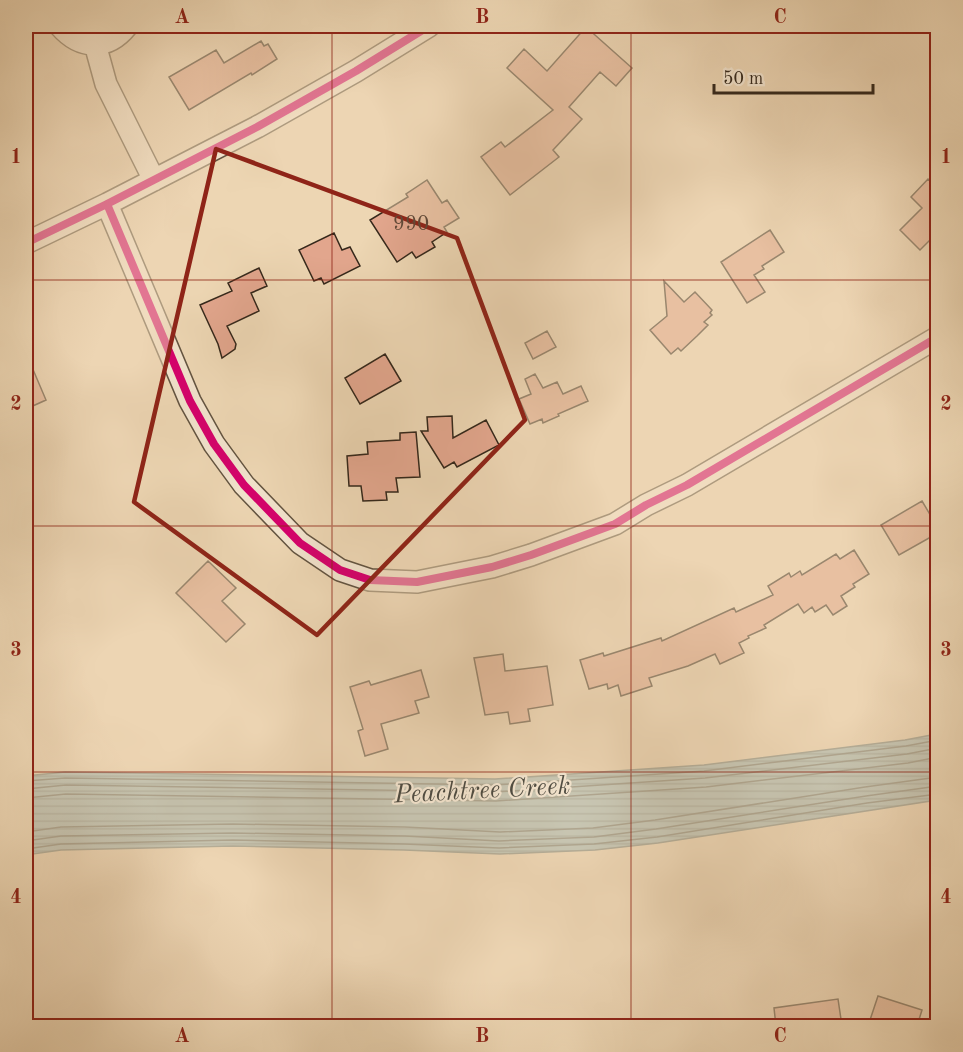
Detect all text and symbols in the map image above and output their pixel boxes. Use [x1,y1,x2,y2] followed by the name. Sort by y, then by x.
[174,8,190,28] text: A
[475,8,489,28] text: B
[773,8,787,28] text: C
[714,57,873,95] scale bar
[723,70,763,88] text: 50 m
[10,148,22,168] text: 1
[940,148,952,168] text: 1
[393,214,429,235] house number: 990
[10,395,22,415] text: 2
[940,395,952,415] text: 2
[10,641,22,661] text: 3
[940,641,952,661] text: 3
[392,773,571,809] water label: Peachtree Creek
[10,888,22,908] text: 4
[940,888,952,908] text: 4
[174,1027,190,1047] text: A
[475,1027,489,1047] text: B
[773,1027,787,1047] text: C

